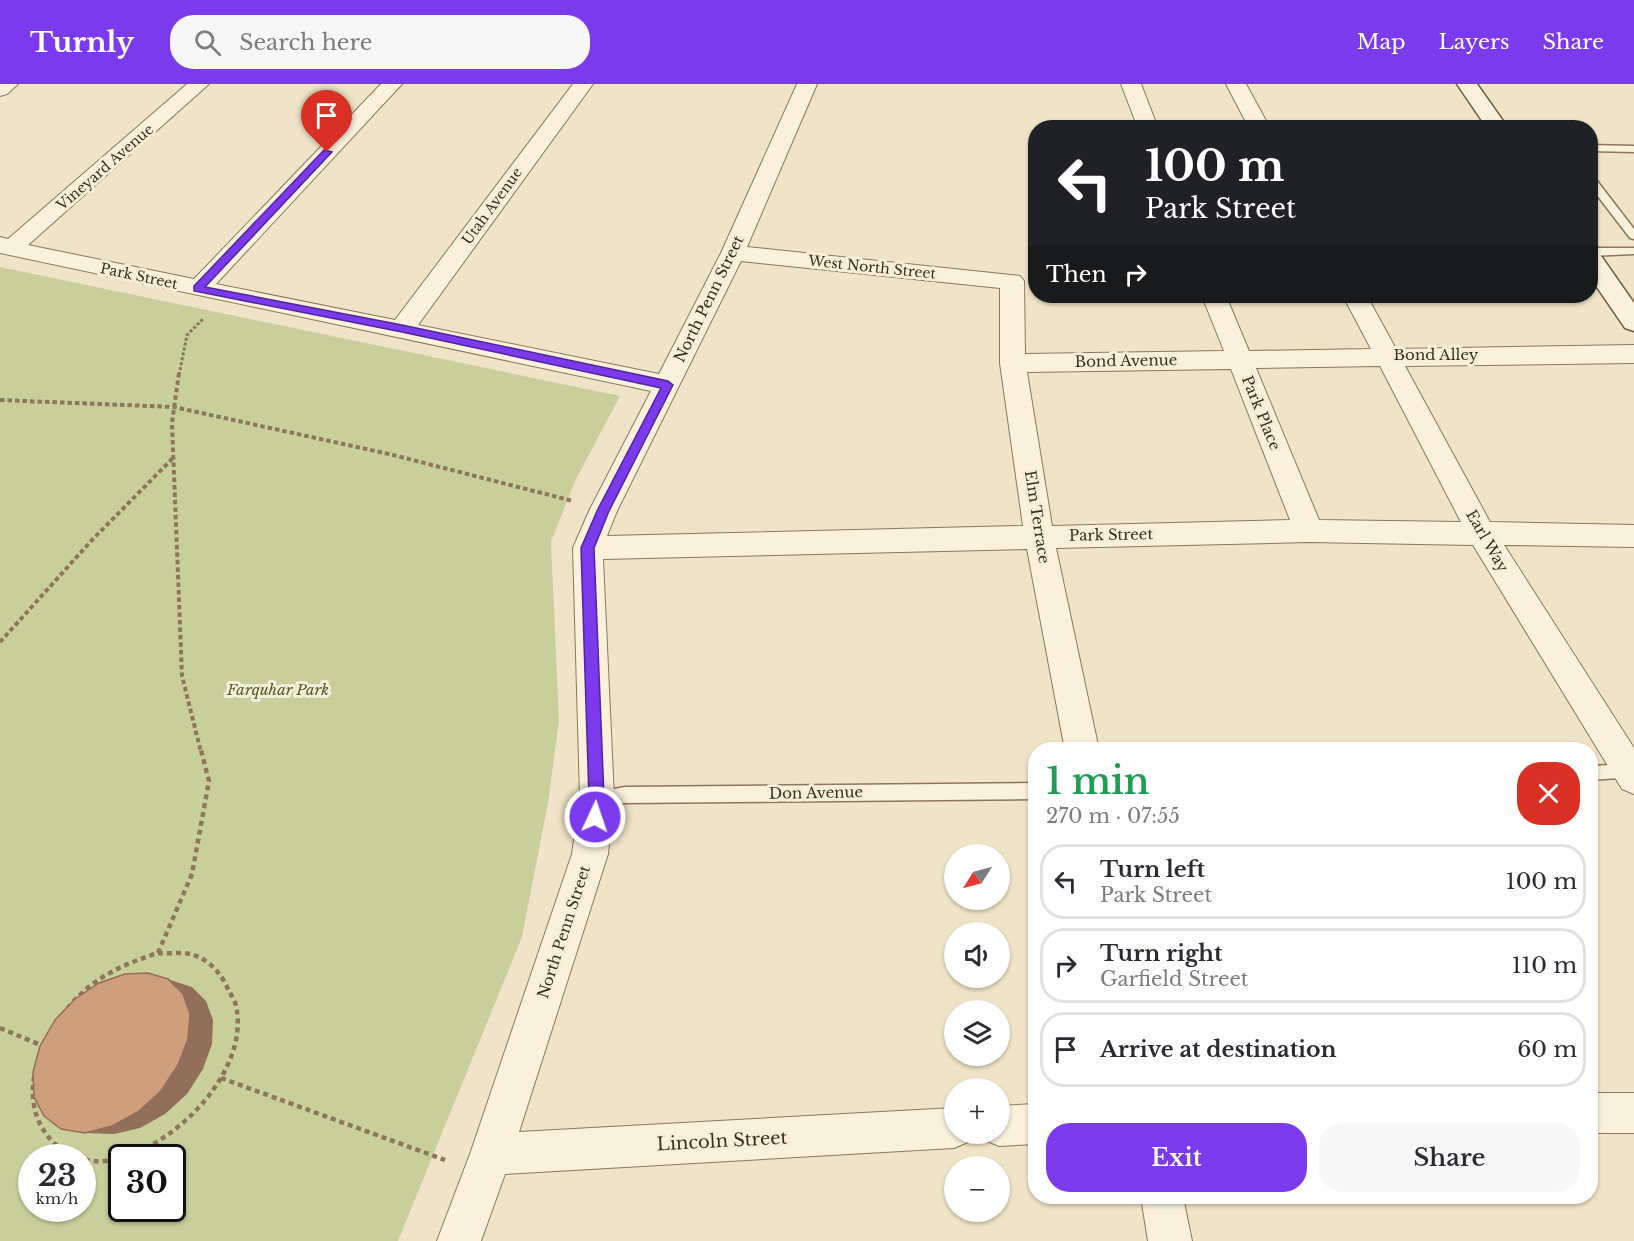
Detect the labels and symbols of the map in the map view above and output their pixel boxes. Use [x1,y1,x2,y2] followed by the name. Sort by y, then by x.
[301,90,352,152] pin
[52,120,157,215] street label: Vineyard Avenue
[458,164,526,248] street label: Utah Avenue
[670,232,748,365] street label: North Penn Street
[806,251,937,283] street label: West North Street
[99,259,180,293] street label: Park Street
[1394,345,1479,364] street label: Bond Alley
[1075,350,1177,371] street label: Bond Avenue
[1238,373,1285,453] street label: Park Place
[1021,469,1054,565] street label: Elm Terrace
[1462,506,1513,576] street label: Earl Way
[1069,524,1154,545] street label: Park Street
[226,680,329,699] park label: Farquhar Park
[769,782,863,803] street label: Don Avenue
[563,785,627,849] position arrow
[944,844,1010,910] north arrow
[533,863,594,1001] street label: North Penn Street
[656,1127,788,1155] street label: Lincoln Street
[108,1144,186,1222] speed limit sign: 30

